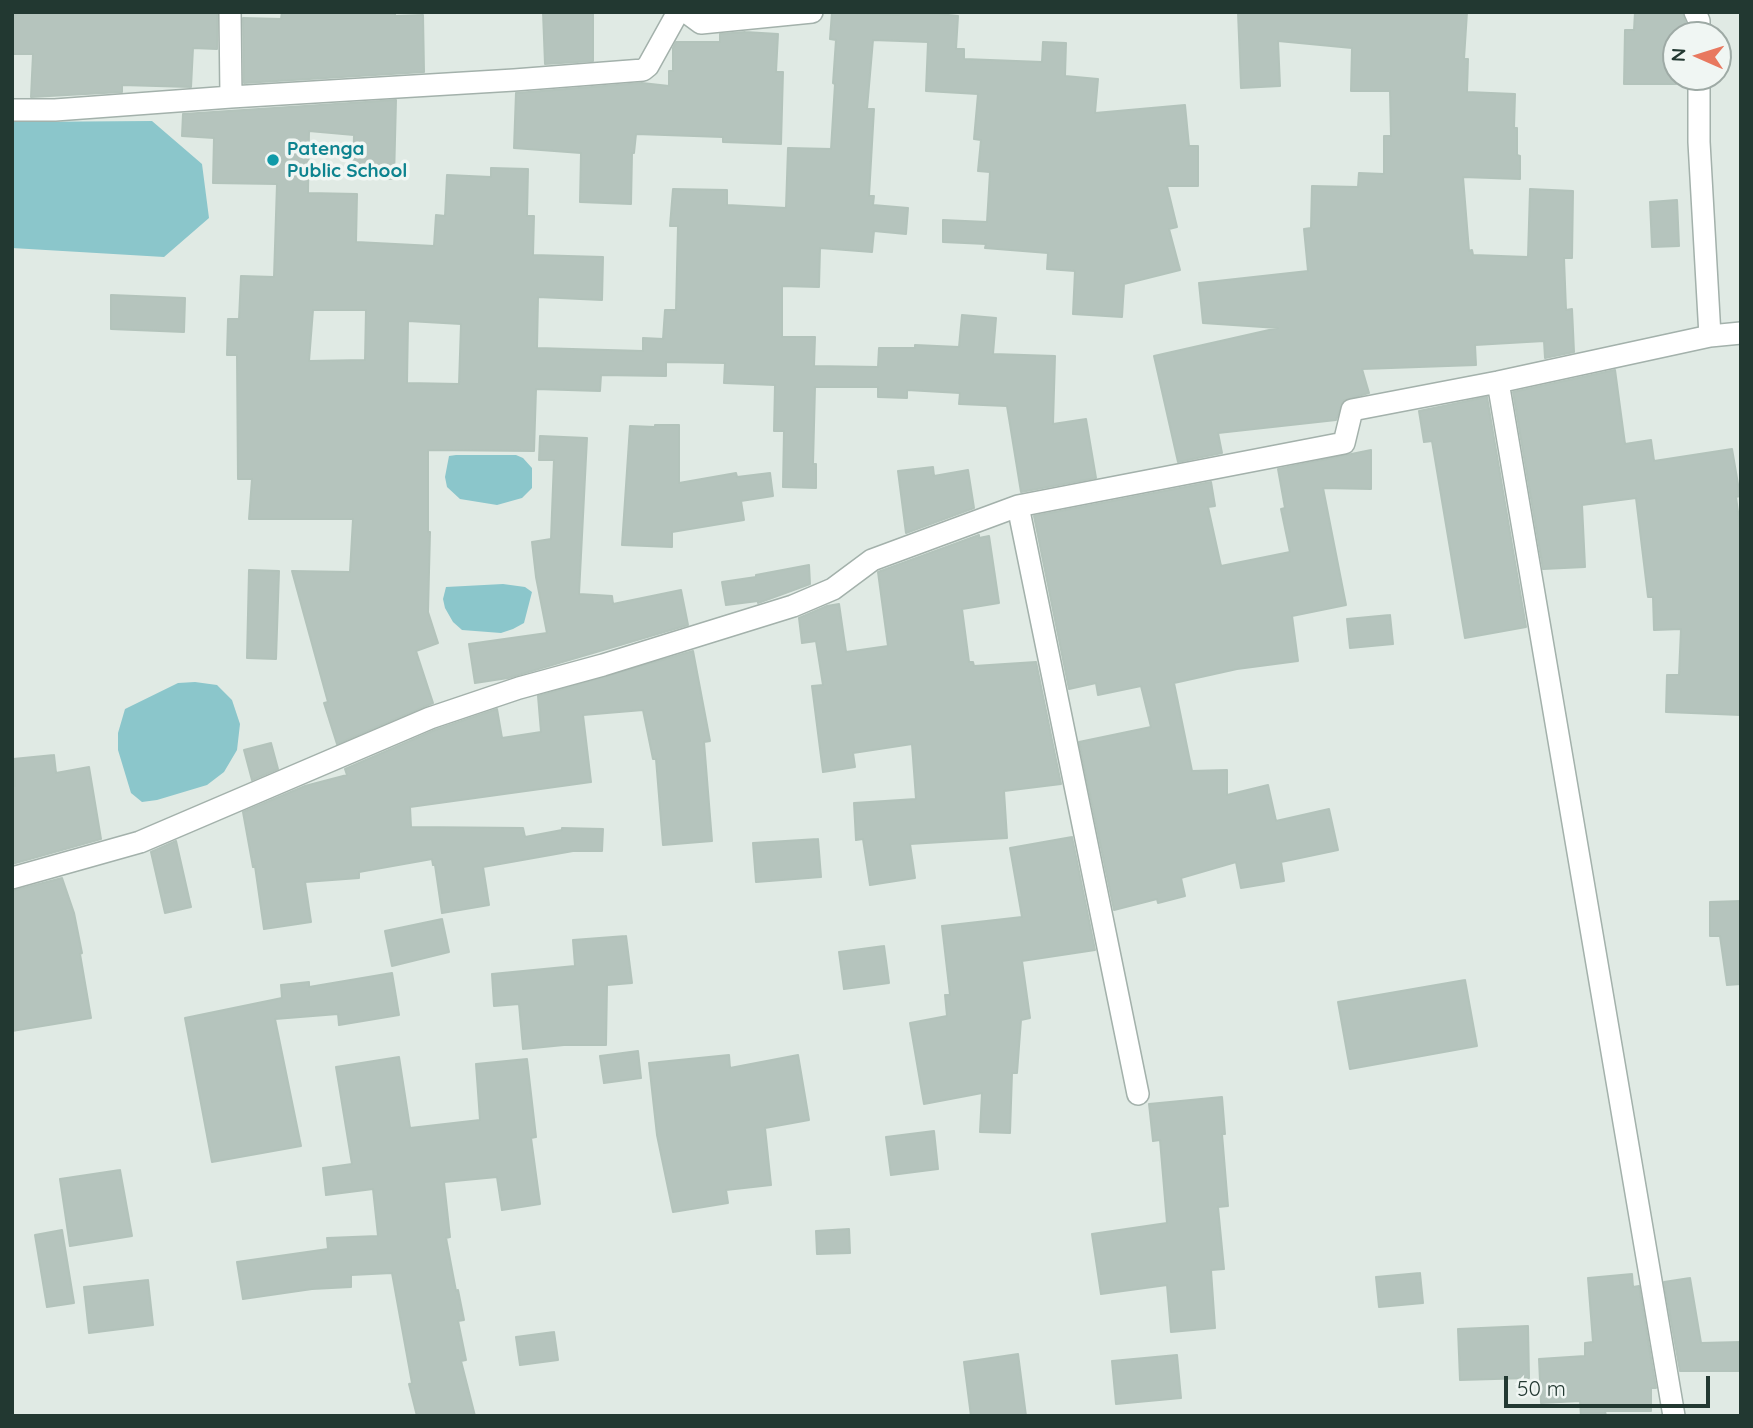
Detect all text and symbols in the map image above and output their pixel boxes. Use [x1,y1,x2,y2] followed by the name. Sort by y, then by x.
[1662,21,1732,91] north arrow
[1666,47,1690,63] text: N
[287,138,407,182] place label: Patenga Public School
[265,152,281,168] marker: Patenga Public School
[1508,1362,1714,1406] scale bar
[1517,1375,1566,1401] text: 50 m

